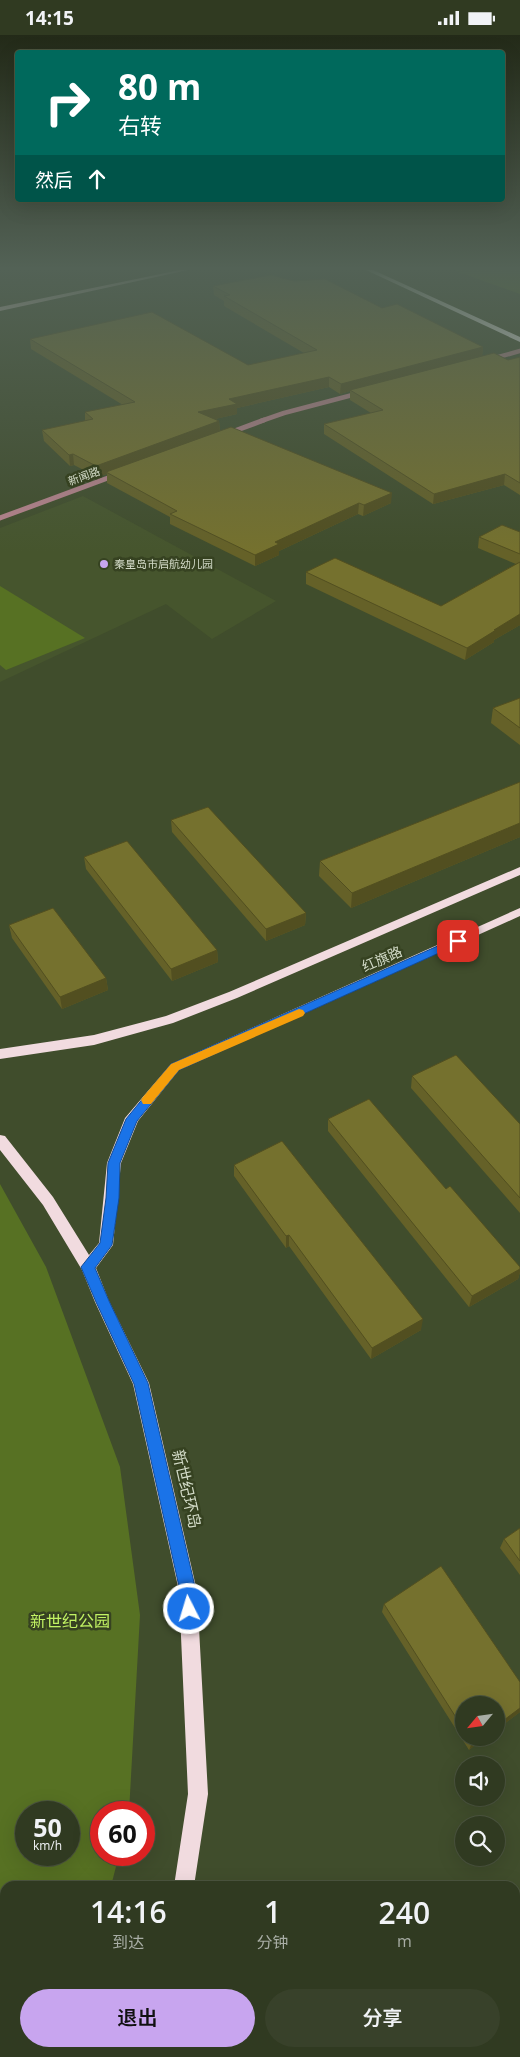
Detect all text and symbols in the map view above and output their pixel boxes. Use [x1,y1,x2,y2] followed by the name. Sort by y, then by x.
[25,5,74,31] text: 14:15
[118,63,201,110] text: 80 m
[35,70,100,135] icon: right
[118,110,162,140] text: 右转
[83,165,111,193] icon: ahead
[35,167,73,193] text: 然后
[66,463,102,488] street label: 新闻路
[114,556,213,571] place label: 秦皇岛市启航幼儿园
[98,558,110,570] marker: 秦皇岛市启航幼儿园
[437,920,479,962] pin
[444,927,472,955] icon: arrive
[359,941,405,976] street label: 红旗路
[167,1448,207,1530] street label: 新世纪环岛
[162,1582,214,1634] position arrow
[30,1610,110,1632] park label: 新世纪公园
[455,1696,505,1746] north arrow
[455,1696,505,1866] map controls
[455,1756,505,1806] button: sound
[90,1801,155,1866] speed limit sign: 60
[33,1810,62,1844] text: 50
[455,1816,505,1866] button: search
[33,1837,62,1854] text: km/h
[90,1891,167,1932] text: 14:16
[264,1891,281,1932] text: 1
[379,1892,430,1933] text: 240
[397,1930,412,1952] text: m
[112,1931,144,1953] text: 到达
[257,1931,289,1953] text: 分钟
[20,1989,255,2047] button: 退出
[265,1989,500,2047] button: 分享

